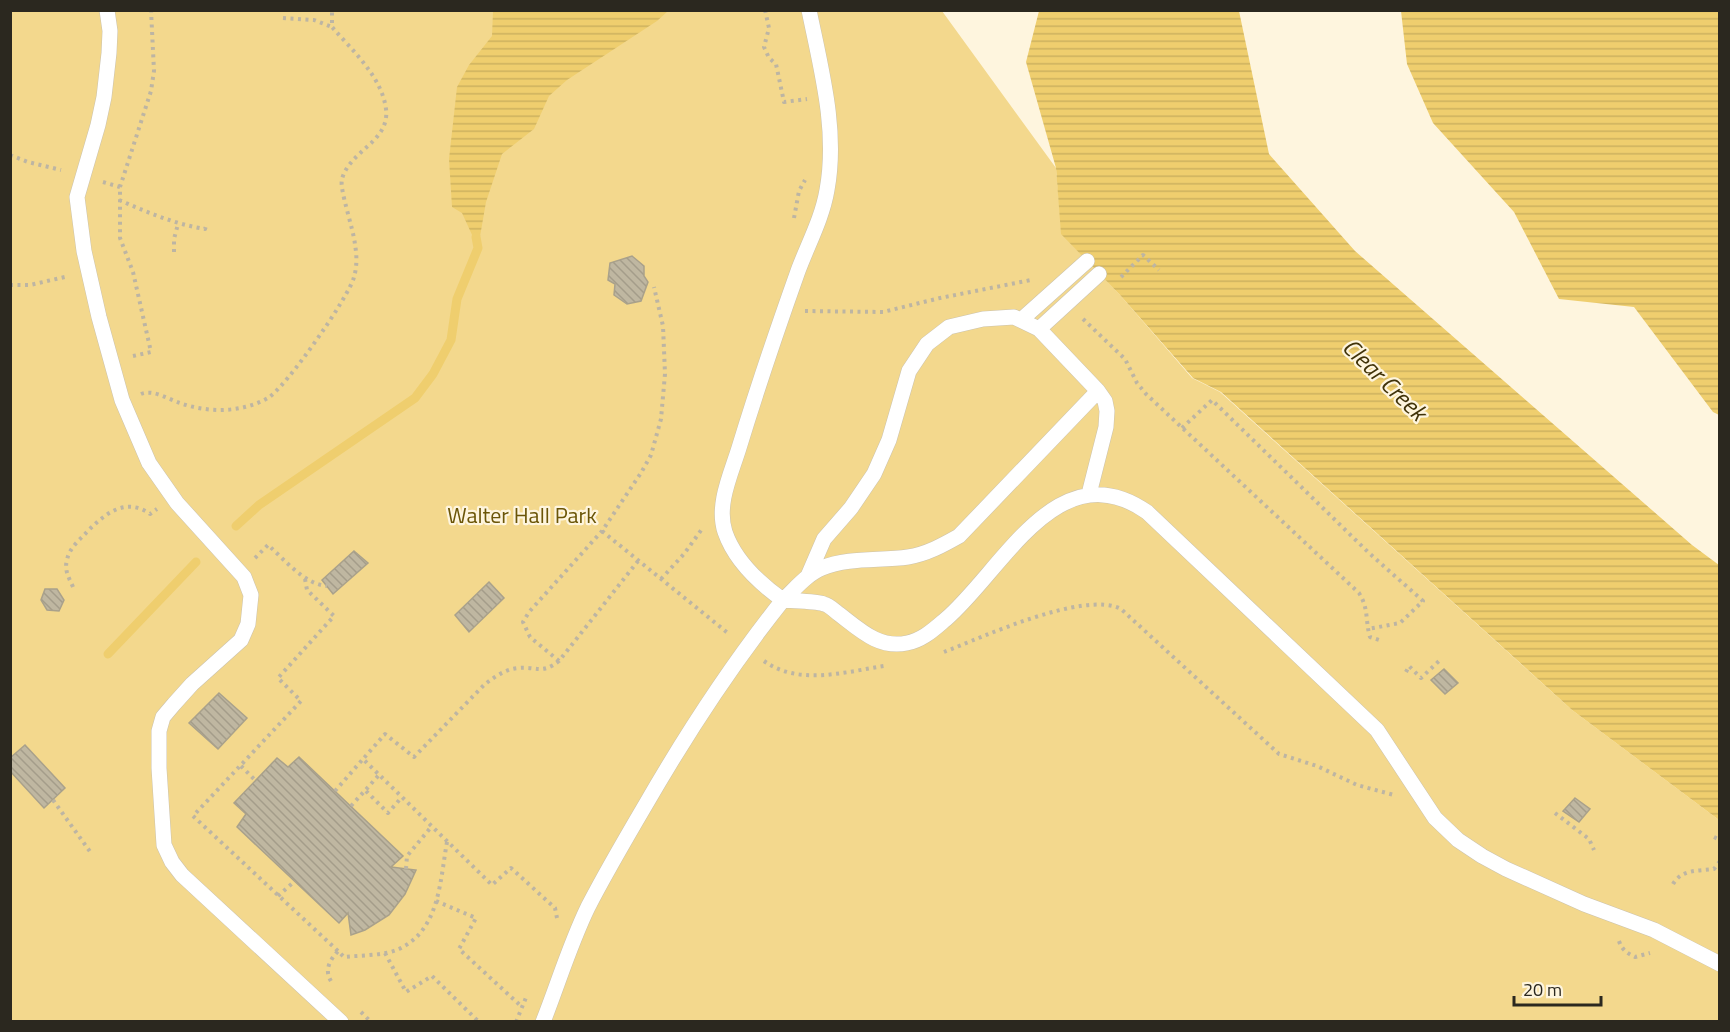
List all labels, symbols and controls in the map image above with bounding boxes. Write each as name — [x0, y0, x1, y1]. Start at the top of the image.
water label: Clear Creek — [1335, 329, 1438, 431]
park label: Walter Hall Park — [447, 498, 597, 532]
scale bar — [1514, 969, 1601, 1007]
text: 20 m — [1523, 976, 1562, 1003]

